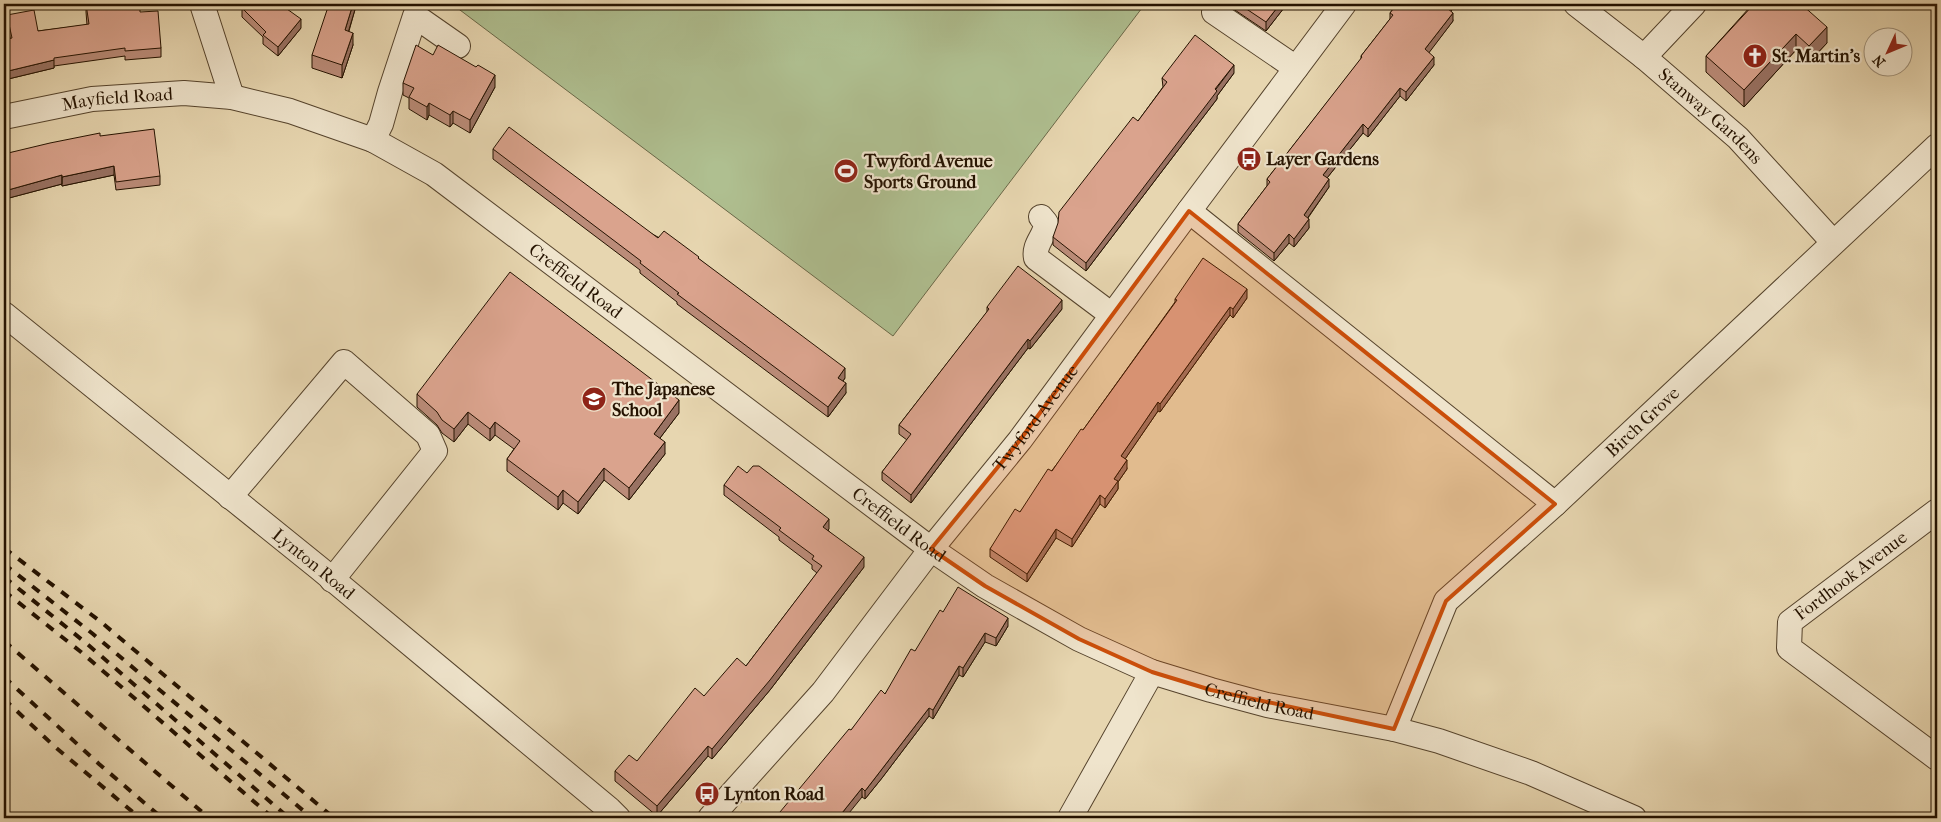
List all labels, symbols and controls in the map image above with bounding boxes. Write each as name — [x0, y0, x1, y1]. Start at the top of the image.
north arrow — [1864, 28, 1914, 78]
church icon: St. Martin's — [1742, 43, 1768, 69]
place label: St. Martin's — [1772, 46, 1860, 67]
text: N — [1869, 51, 1889, 70]
street label: Stanway Gardens — [1654, 64, 1767, 168]
street label: Mayfield Road — [60, 83, 174, 115]
bus stop icon: Layer Gardens — [1236, 146, 1262, 172]
place label: Layer Gardens — [1266, 149, 1379, 170]
place label: Twyford Avenue Sports Ground — [863, 151, 993, 193]
sports icon: Twyford Avenue Sports Ground — [833, 158, 859, 184]
street label: Creffield Road — [525, 239, 627, 323]
street label: Twyford Avenue — [988, 360, 1083, 476]
place label: The Japanese School — [611, 379, 715, 421]
street label: Birch Grove — [1601, 382, 1684, 462]
school or university icon: The Japanese School — [581, 386, 607, 412]
street label: Creffield Road — [848, 483, 950, 567]
street label: Lynton Road — [268, 524, 359, 604]
street label: Fordhook Avenue — [1791, 527, 1911, 625]
street label: Creffield Road — [1202, 678, 1316, 724]
bus stop icon: Lynton Road — [694, 781, 720, 807]
place label: Lynton Road — [724, 784, 825, 805]

